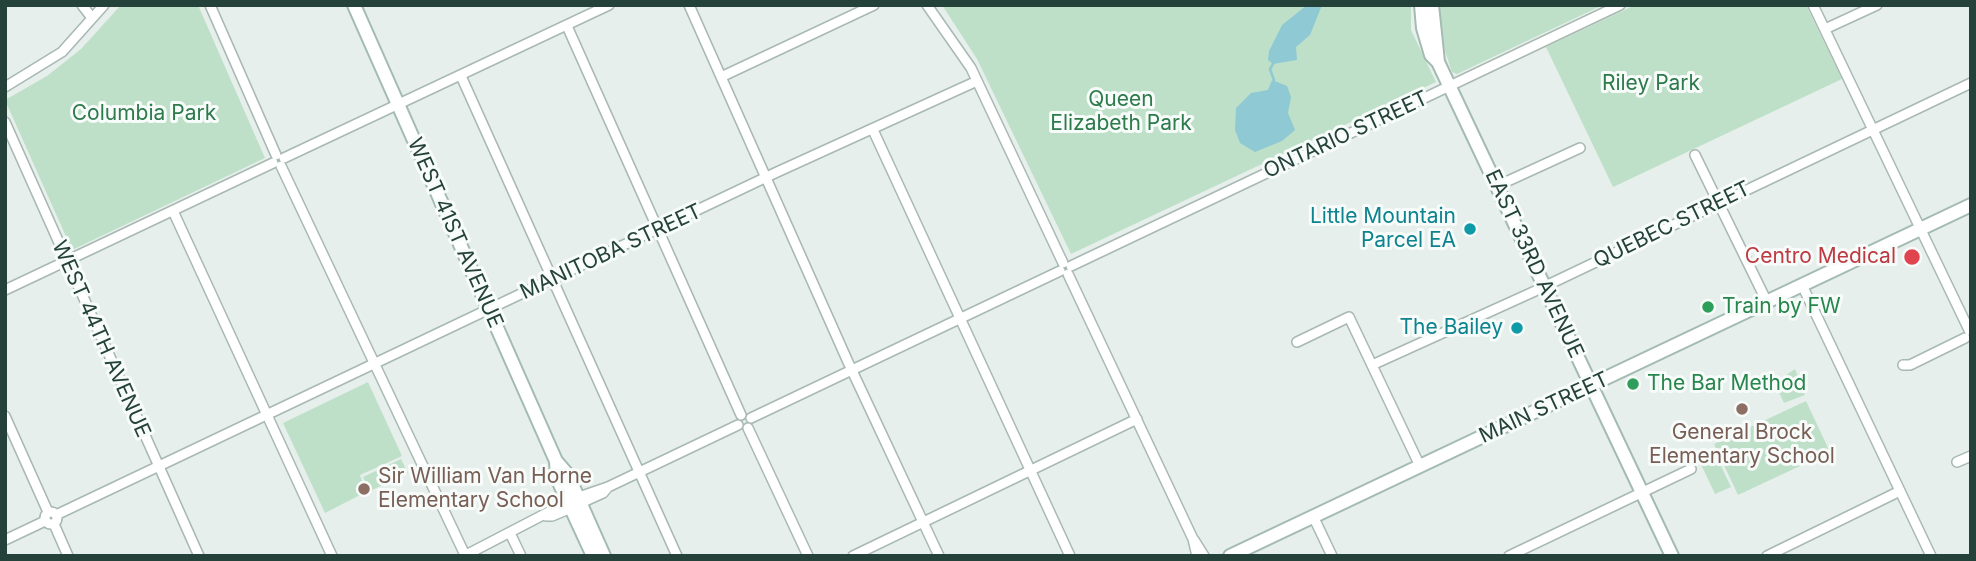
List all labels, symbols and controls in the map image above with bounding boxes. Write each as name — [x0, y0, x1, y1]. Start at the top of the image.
park label: Riley Park — [1602, 71, 1700, 97]
street label: ONTARIO STREET — [1260, 86, 1432, 184]
park label: Queen Elizabeth Park — [1050, 87, 1192, 137]
park label: Columbia Park — [72, 101, 216, 127]
street label: WEST 41ST AVENUE — [402, 134, 508, 332]
street label: EAST 33RD AVENUE — [1479, 166, 1589, 362]
street label: QUEBEC STREET — [1590, 176, 1754, 274]
street label: MANITOBA STREET — [516, 199, 706, 305]
place label: Little Mountain Parcel EA — [1310, 204, 1456, 254]
marker: Little Mountain Parcel EA — [1462, 221, 1478, 237]
street label: WEST 44TH AVENUE — [46, 237, 156, 441]
place label: Centro Medical — [1745, 244, 1896, 270]
marker: Centro Medical — [1902, 247, 1922, 267]
place label: Train by FW — [1722, 294, 1841, 320]
marker: Train by FW — [1700, 299, 1716, 315]
place label: The Bailey — [1400, 315, 1503, 341]
marker: The Bailey — [1509, 320, 1525, 336]
street label: MAIN STREET — [1475, 367, 1613, 449]
place label: The Bar Method — [1647, 371, 1806, 397]
marker: The Bar Method — [1625, 376, 1641, 392]
marker: General Brock Elementary School — [1734, 401, 1750, 417]
place label: General Brock Elementary School — [1649, 420, 1835, 470]
place label: Sir William Van Horne Elementary School — [378, 464, 592, 514]
marker: Sir William Van Horne Elementary School — [356, 481, 372, 497]

